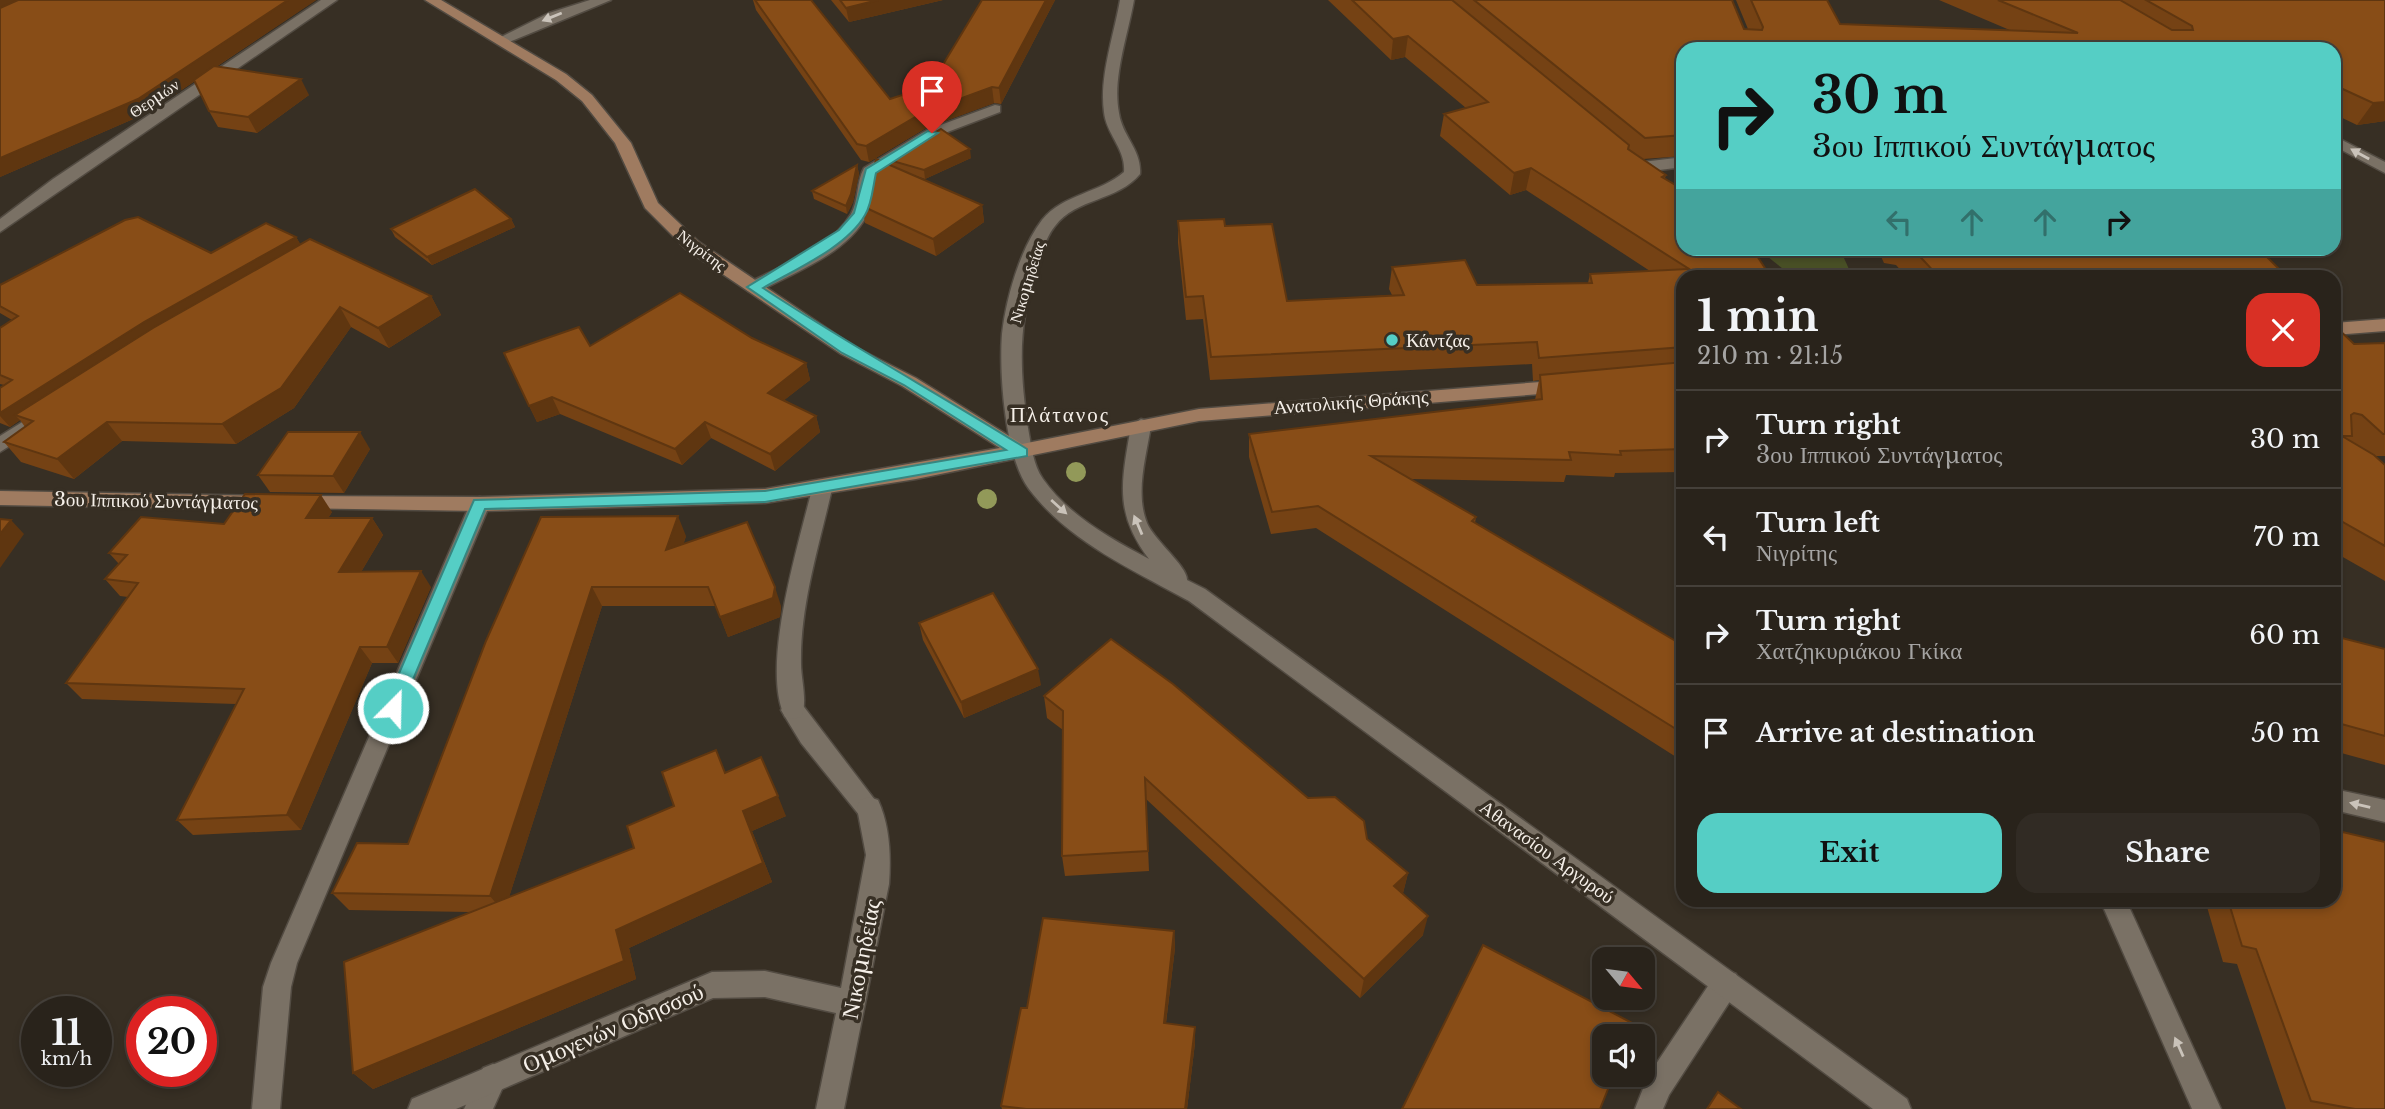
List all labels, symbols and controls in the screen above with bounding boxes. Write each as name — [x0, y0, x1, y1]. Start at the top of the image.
one-way arrow — [541, 12, 562, 23]
pin — [902, 61, 962, 133]
text: 30 m — [1812, 65, 1947, 126]
icon: right — [1697, 70, 1788, 161]
icon: arrive — [913, 72, 951, 110]
street label: Θερμών — [125, 74, 183, 122]
text: 3ου Ιππικού Συντάγματος — [1812, 126, 2155, 166]
one-way arrow — [2350, 148, 2369, 160]
icon: left — [1880, 203, 1918, 241]
icon: ahead — [1953, 203, 1991, 241]
icon: ahead — [2026, 203, 2064, 241]
icon: right — [2099, 203, 2137, 241]
street label: Νιγρίτης — [673, 225, 731, 275]
street label: Νικομηδείας — [1005, 238, 1049, 325]
text: 1 min — [1697, 290, 1819, 342]
button: close — [2246, 293, 2320, 367]
place label: Κάντζας — [1406, 329, 1470, 352]
marker: Κάντζας — [1384, 332, 1400, 348]
text: 210 m · 21:15 — [1697, 342, 1843, 370]
street label: Ανατολικής Θράκης — [1273, 385, 1429, 419]
district label: Πλάτανος — [1010, 402, 1110, 428]
text: Turn right — [1756, 409, 1901, 441]
icon: right — [1697, 420, 1735, 458]
text: 30 m — [2250, 423, 2320, 455]
text: 3ου Ιππικού Συντάγματος — [1756, 441, 2002, 469]
street label: 3ου Ιππικού Συντάγματος — [54, 488, 258, 514]
one-way arrow — [1050, 499, 1068, 515]
text: Turn left — [1756, 507, 1880, 539]
one-way arrow — [1132, 515, 1143, 536]
icon: left — [1697, 518, 1735, 556]
text: 70 m — [2253, 521, 2320, 553]
text: Νιγρίτης — [1756, 539, 1837, 567]
text: Turn right — [1756, 605, 1901, 637]
icon: right — [1697, 616, 1735, 654]
text: 60 m — [2249, 619, 2320, 651]
text: Χατζηκυριάκου Γκίκα — [1756, 637, 1962, 665]
position arrow — [356, 671, 430, 745]
icon: arrive — [1697, 714, 1735, 752]
text: Arrive at destination — [1756, 717, 2036, 749]
text: 50 m — [2251, 717, 2320, 749]
street label: Αθανασίου Αργυρού — [1475, 796, 1619, 908]
one-way arrow — [2349, 799, 2371, 810]
button: Exit — [1697, 813, 2002, 893]
button: Share — [2016, 813, 2320, 893]
street label: Νικομηδείας — [836, 897, 886, 1021]
north arrow — [1592, 947, 1656, 1010]
map controls — [1592, 947, 1655, 1087]
street label: Ομογενών Οδησσού — [518, 977, 708, 1079]
speed limit sign: 20 — [126, 996, 217, 1087]
text: 11 — [51, 1011, 82, 1054]
button: sound — [1592, 1024, 1655, 1087]
one-way arrow — [2173, 1037, 2185, 1057]
text: km/h — [41, 1048, 92, 1070]

